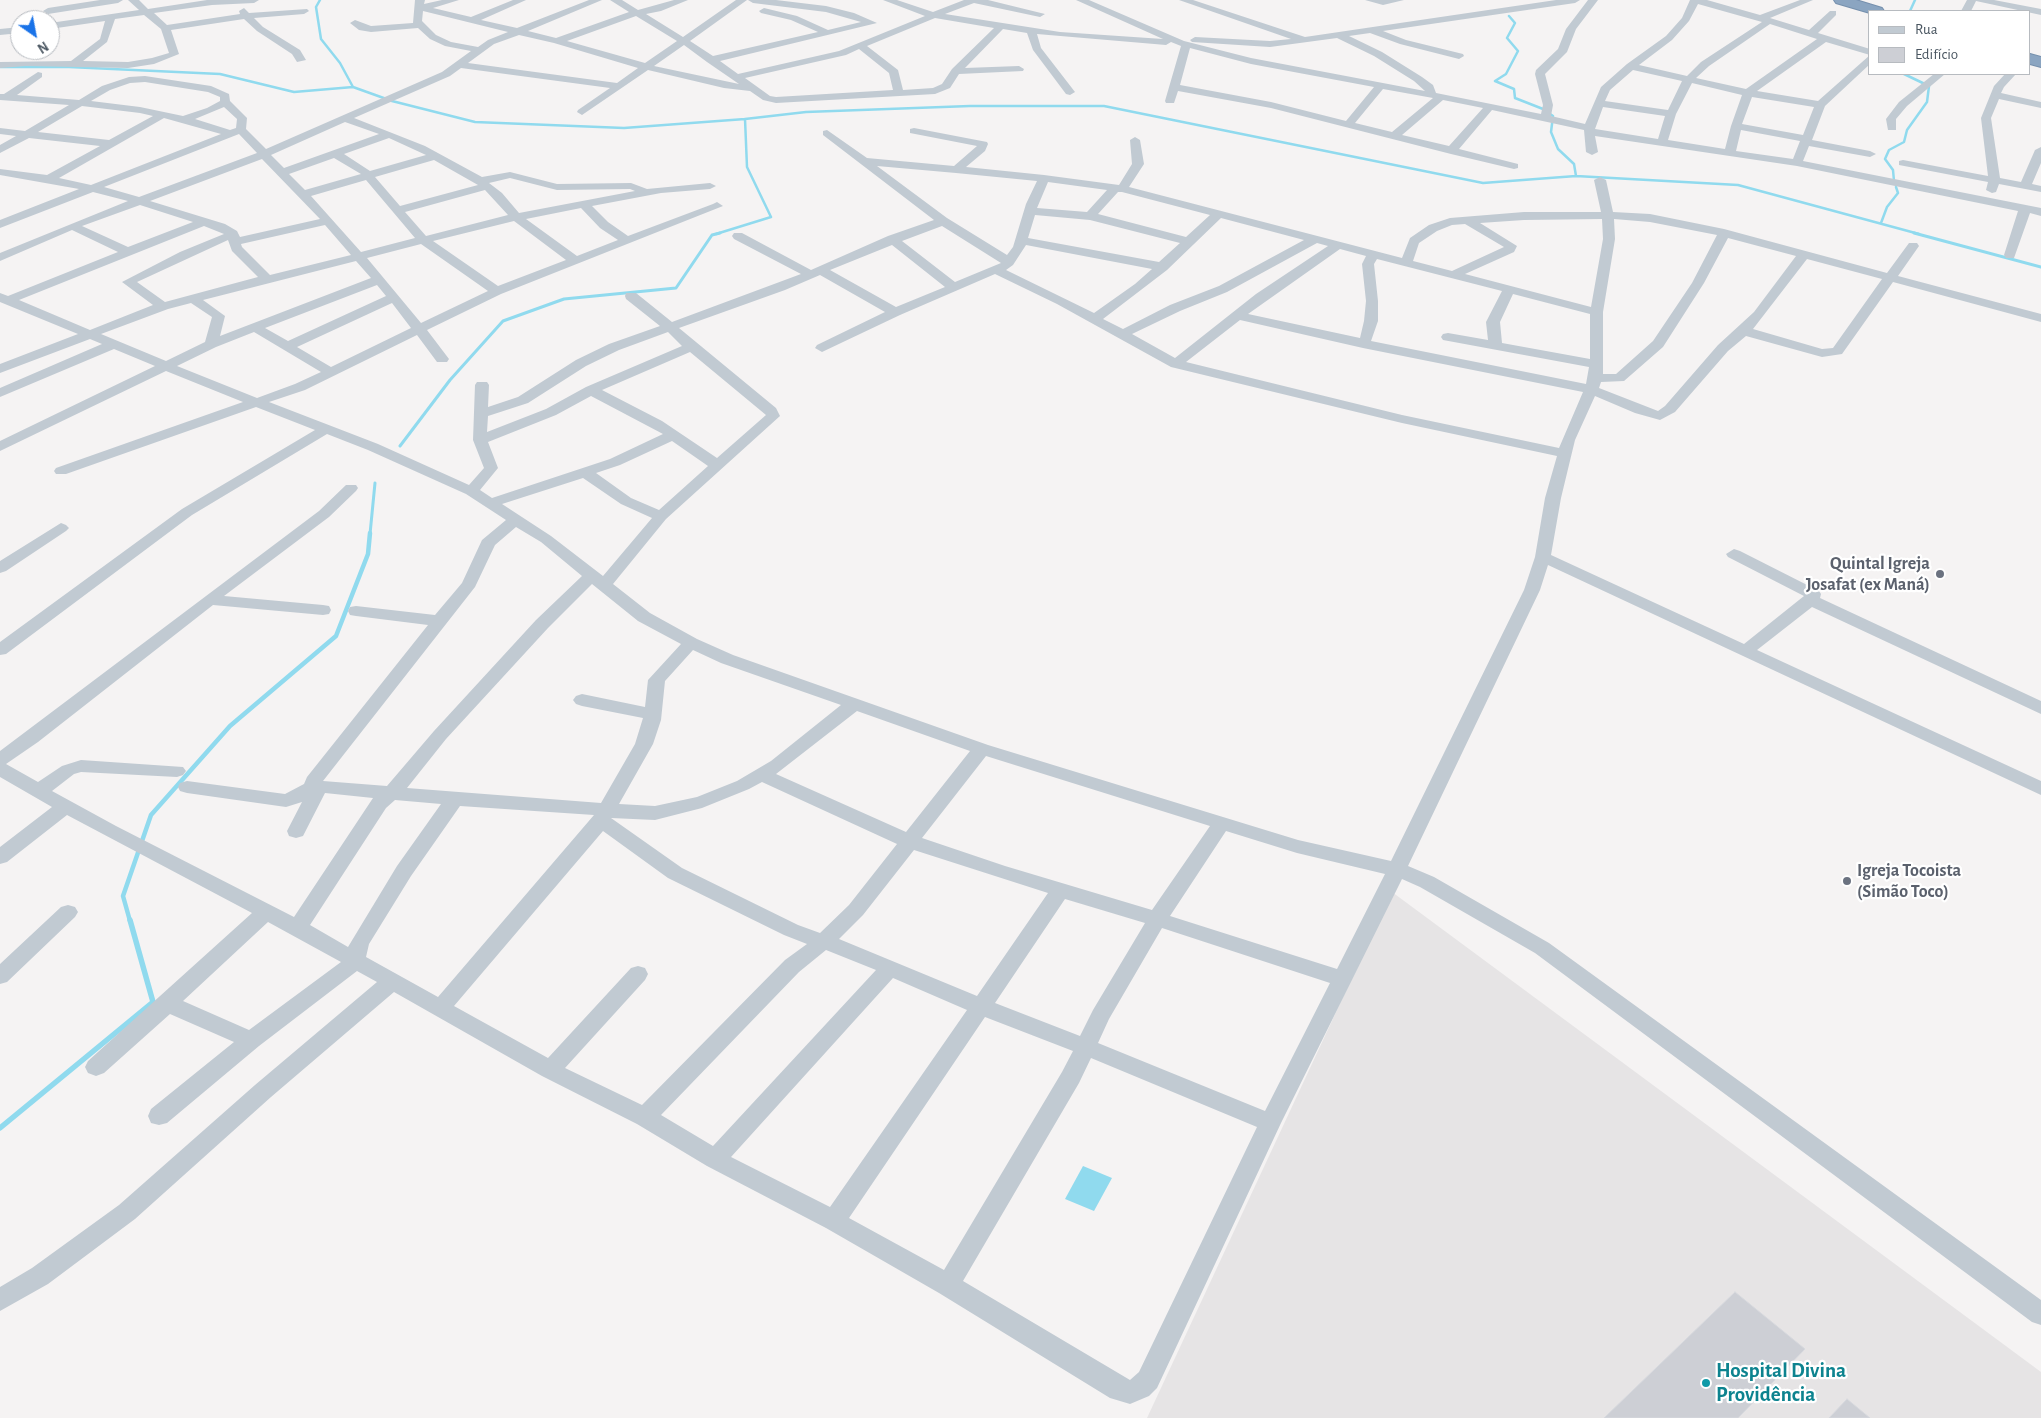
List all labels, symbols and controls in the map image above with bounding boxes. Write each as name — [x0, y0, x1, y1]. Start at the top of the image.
north arrow — [10, 10, 60, 60]
legend — [1868, 10, 2031, 75]
text: Rua — [1915, 22, 1938, 37]
text: N — [35, 38, 51, 55]
text: Edifício — [1915, 47, 1958, 62]
place label: Quintal Igreja Josafat (ex Maná) — [1806, 553, 1930, 596]
marker: Quintal Igreja Josafat (ex Maná) — [1934, 568, 1946, 580]
place label: Igreja Tocoista (Simão Toco) — [1857, 860, 1961, 902]
marker: Igreja Tocoista (Simão Toco) — [1841, 875, 1853, 887]
place label: Hospital Divina Providência — [1716, 1358, 1846, 1408]
marker: Hospital Divina Providência — [1700, 1377, 1712, 1389]

